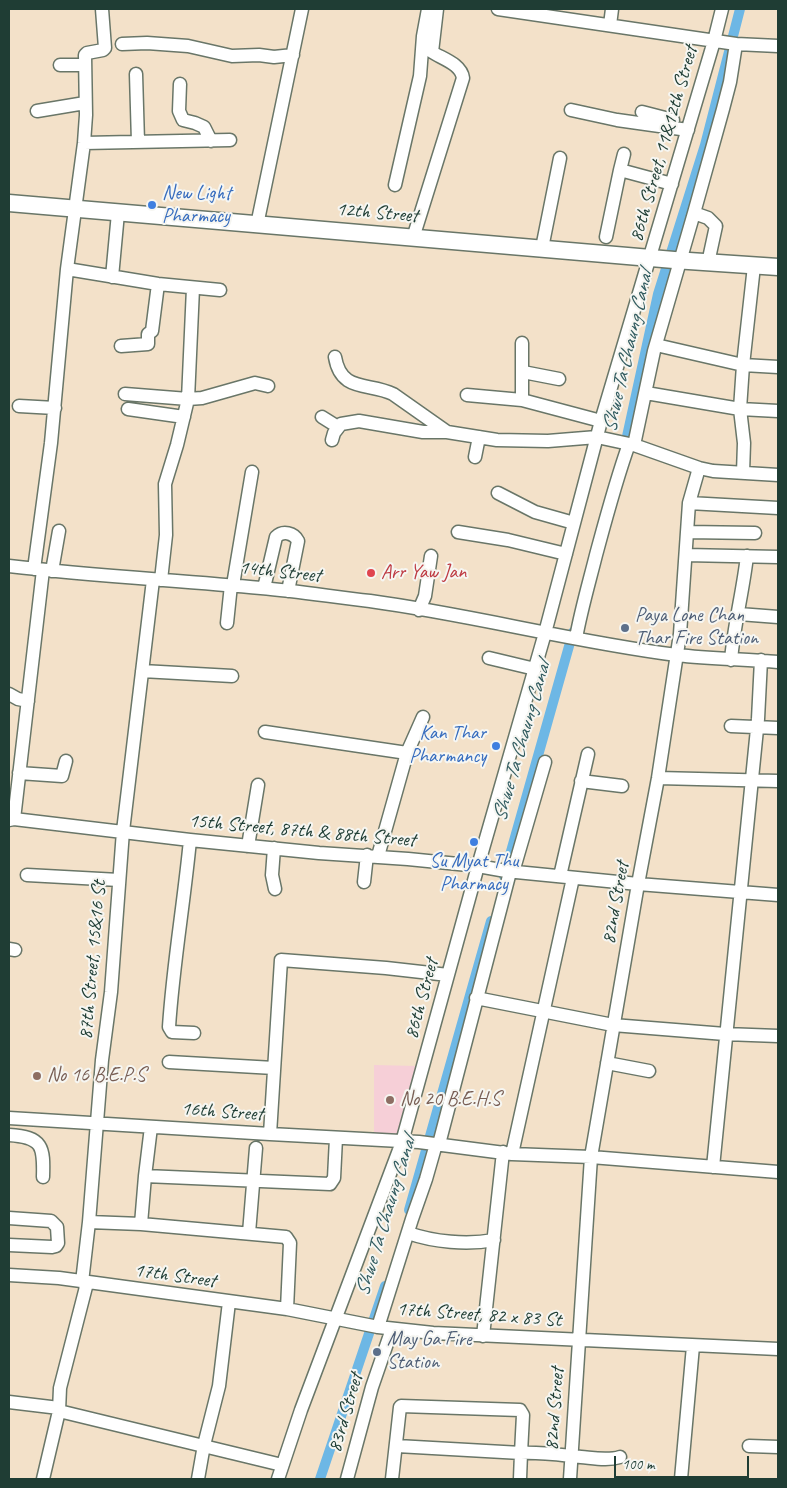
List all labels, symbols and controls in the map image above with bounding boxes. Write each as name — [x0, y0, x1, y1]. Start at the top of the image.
street label: 86th Street, 11&12th Street — [625, 43, 703, 245]
place label: New Light Pharmacy — [162, 182, 231, 229]
street label: 12th Street — [335, 197, 419, 229]
marker: New Light Pharmacy — [146, 199, 158, 211]
water label: Shwe Ta Chaung Canal — [597, 269, 659, 435]
street label: 14th Street — [238, 556, 322, 588]
place label: Arr Yaw Jan — [381, 561, 466, 585]
marker: Arr Yaw Jan — [365, 567, 377, 579]
place label: Paya Lone Chan Thar Fire Station — [635, 604, 758, 651]
marker: Paya Lone Chan Thar Fire Station — [619, 622, 631, 634]
water label: Shwe Ta Chaung Canal — [487, 660, 557, 824]
place label: Kan Thar Pharmancy — [409, 722, 486, 769]
marker: Kan Thar Pharmancy — [490, 740, 502, 752]
street label: 15th Street, 87th & 88th Street — [188, 809, 416, 853]
marker: Su Myat Thu Pharmacy — [468, 836, 480, 848]
place label: Su Myat Thu Pharmacy — [430, 850, 518, 897]
street label: 82nd Street — [597, 860, 635, 946]
street label: 87th Street, 15&16 St — [74, 879, 112, 1041]
street label: 86th Street — [400, 956, 444, 1042]
place label: No 16 B.E.P.S — [47, 1064, 146, 1088]
marker: No 16 B.E.P.S — [31, 1070, 43, 1082]
place label: No 20 B.E.H.S — [400, 1088, 501, 1112]
marker: No 20 B.E.H.S — [384, 1094, 396, 1106]
street label: 16th Street — [180, 1097, 264, 1127]
water label: Shwe Ta Chaung Canal — [350, 1135, 422, 1299]
street label: 17th Street — [133, 1258, 217, 1294]
street label: 17th Street, 82 x 83 St — [396, 1297, 562, 1333]
place label: May Ga Fire Station — [387, 1328, 471, 1375]
marker: May Ga Fire Station — [371, 1346, 383, 1358]
street label: 82nd Street — [540, 1367, 570, 1451]
street label: 83rd Street — [323, 1371, 369, 1455]
scale bar — [617, 1446, 752, 1478]
text: 100 m — [622, 1455, 654, 1474]

